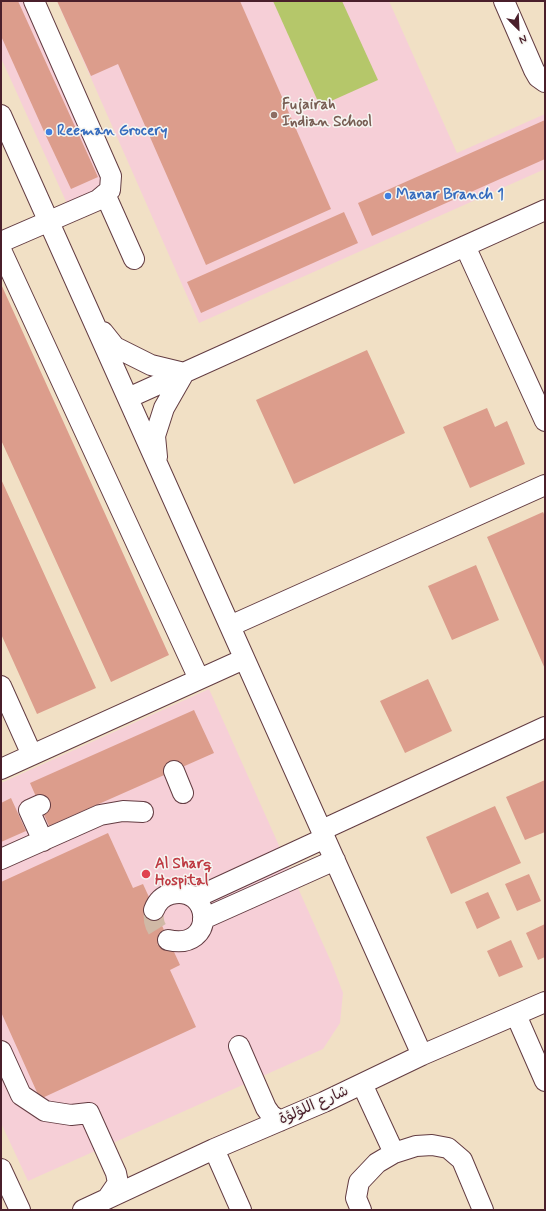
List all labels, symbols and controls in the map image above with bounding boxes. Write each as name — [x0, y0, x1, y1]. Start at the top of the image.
north arrow — [498, 8, 538, 48]
text: N — [517, 31, 529, 47]
place label: Fujairah Indian School — [282, 97, 372, 132]
marker: Fujairah Indian School — [269, 110, 279, 120]
place label: Reeman Grocery — [57, 123, 167, 141]
marker: Reeman Grocery — [44, 127, 54, 137]
place label: Manar Branch 1 — [396, 187, 504, 205]
marker: Manar Branch 1 — [383, 191, 393, 201]
place label: Al Sharq Hospital — [155, 856, 212, 891]
marker: Al Sharq Hospital — [140, 868, 152, 880]
street label: شارع اللؤلؤة — [276, 1083, 352, 1129]

